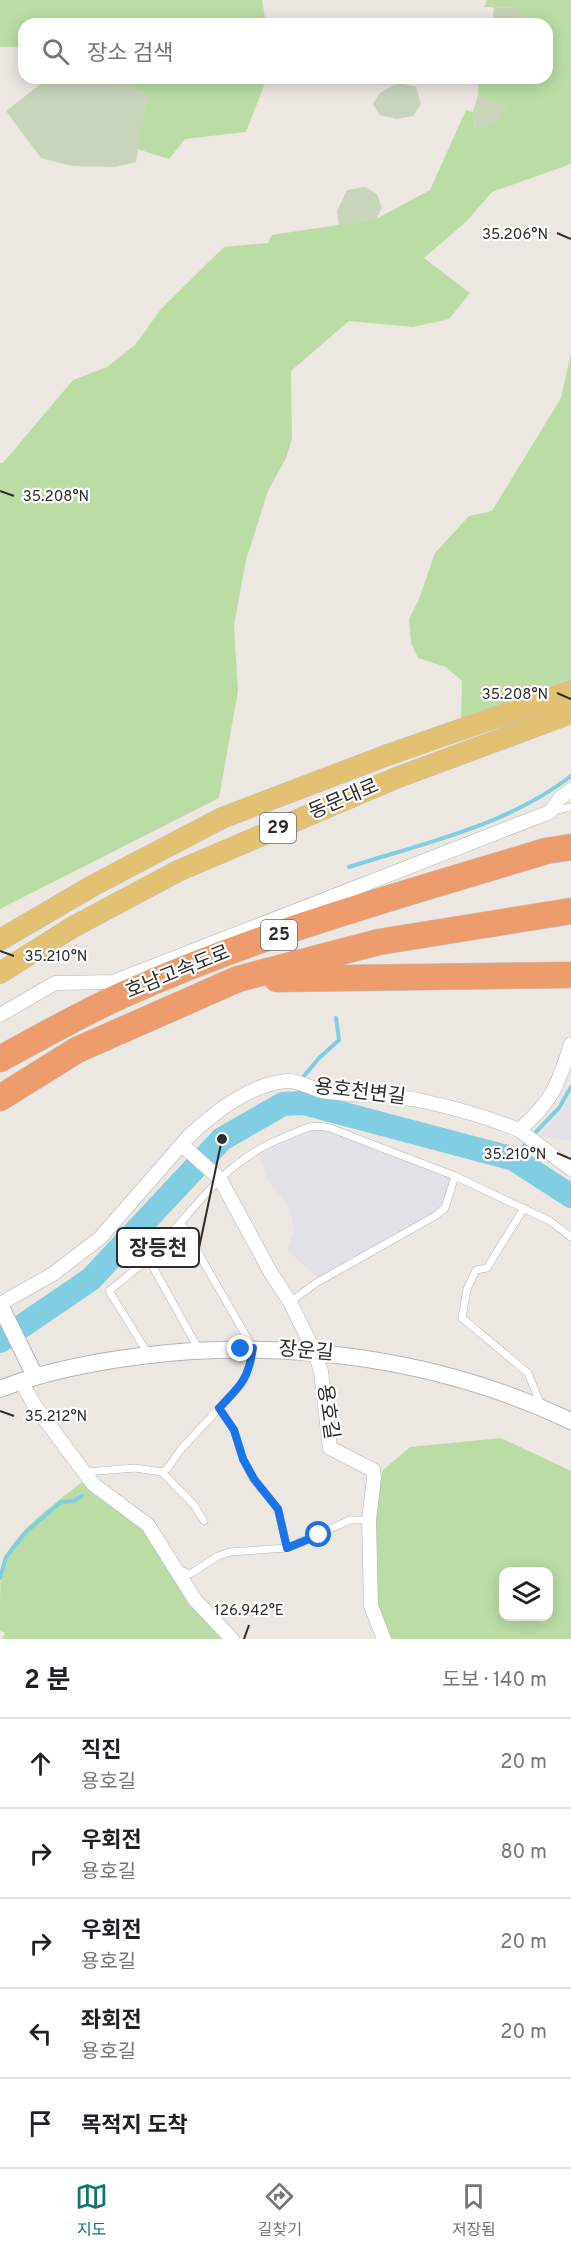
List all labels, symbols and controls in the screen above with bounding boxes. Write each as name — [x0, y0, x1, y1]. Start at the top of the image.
search box — [18, 18, 553, 84]
icon: search — [39, 35, 72, 68]
text: 장소 검색 — [87, 41, 173, 68]
text: 35.206°N — [482, 226, 548, 245]
text: 35.208°N — [23, 488, 89, 507]
text: 35.208°N — [482, 686, 548, 705]
street label: 동문대로 — [305, 774, 383, 826]
road number: 29 — [260, 813, 296, 843]
road number: 25 — [261, 920, 297, 950]
street label: 호남고속도로 — [122, 940, 234, 1006]
text: 35.210°N — [25, 948, 87, 967]
street label: 용호천변길 — [313, 1074, 407, 1112]
text: 35.210°N — [484, 1146, 546, 1165]
callout: 장등천 — [117, 1228, 199, 1267]
text: 장등천 — [129, 1236, 187, 1263]
route end — [227, 1335, 253, 1361]
street label: 장운길 — [277, 1337, 335, 1367]
street label: 용호길 — [310, 1383, 344, 1441]
text: 35.212°N — [25, 1408, 87, 1427]
route start — [305, 1521, 331, 1547]
map controls — [499, 1567, 553, 1621]
button: layers — [499, 1567, 553, 1621]
text: 126.942°E — [214, 1602, 284, 1621]
text: 2 분 — [24, 1665, 70, 1698]
text: 도보 · 140 m — [442, 1668, 547, 1694]
text: 직진 — [81, 1738, 121, 1765]
icon: ahead — [24, 1747, 57, 1780]
text: 20 m — [500, 1750, 547, 1776]
text: 용호길 — [81, 1770, 136, 1796]
text: 우회전 — [81, 1828, 142, 1855]
icon: right — [24, 1837, 57, 1870]
text: 80 m — [501, 1840, 547, 1866]
text: 용호길 — [81, 1860, 136, 1886]
text: 우회전 — [81, 1918, 142, 1945]
icon: right — [24, 1927, 57, 1960]
text: 20 m — [500, 1930, 547, 1956]
text: 용호길 — [81, 1950, 136, 1976]
text: 좌회전 — [81, 2008, 142, 2035]
icon: left — [24, 2017, 57, 2050]
text: 20 m — [500, 2020, 547, 2046]
text: 용호길 — [81, 2040, 136, 2066]
icon: arrive — [24, 2107, 57, 2140]
text: 목적지 도착 — [81, 2113, 188, 2140]
tab: 지도 — [75, 2180, 108, 2241]
tab: 길찾기 — [258, 2180, 302, 2241]
tab: 저장됨 — [452, 2180, 496, 2241]

